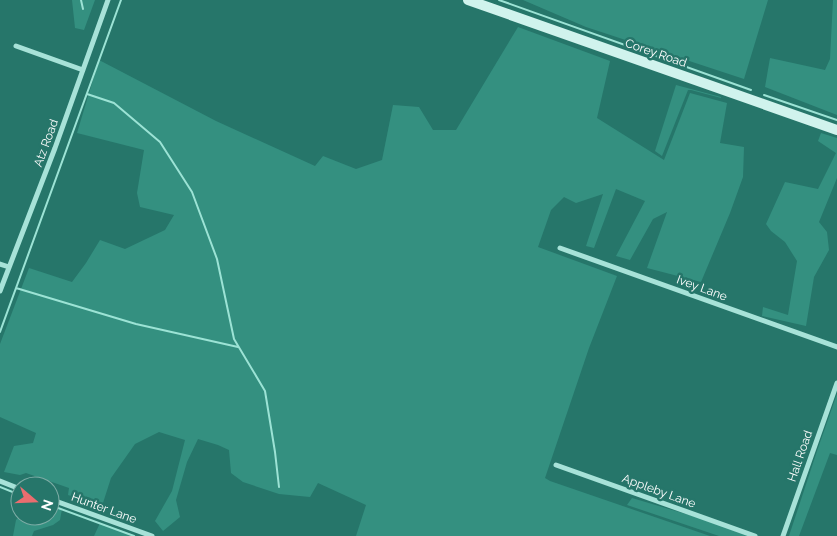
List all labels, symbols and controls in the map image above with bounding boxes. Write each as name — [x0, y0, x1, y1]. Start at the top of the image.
street label: Corey Road — [623, 36, 689, 70]
street label: Atz Road — [31, 117, 61, 169]
street label: Ivey Lane — [675, 272, 729, 304]
street label: Hall Road — [785, 428, 815, 484]
street label: Appleby Lane — [620, 471, 698, 511]
north arrow — [10, 476, 60, 526]
street label: Hunter Lane — [69, 490, 139, 526]
text: N — [38, 498, 57, 513]

